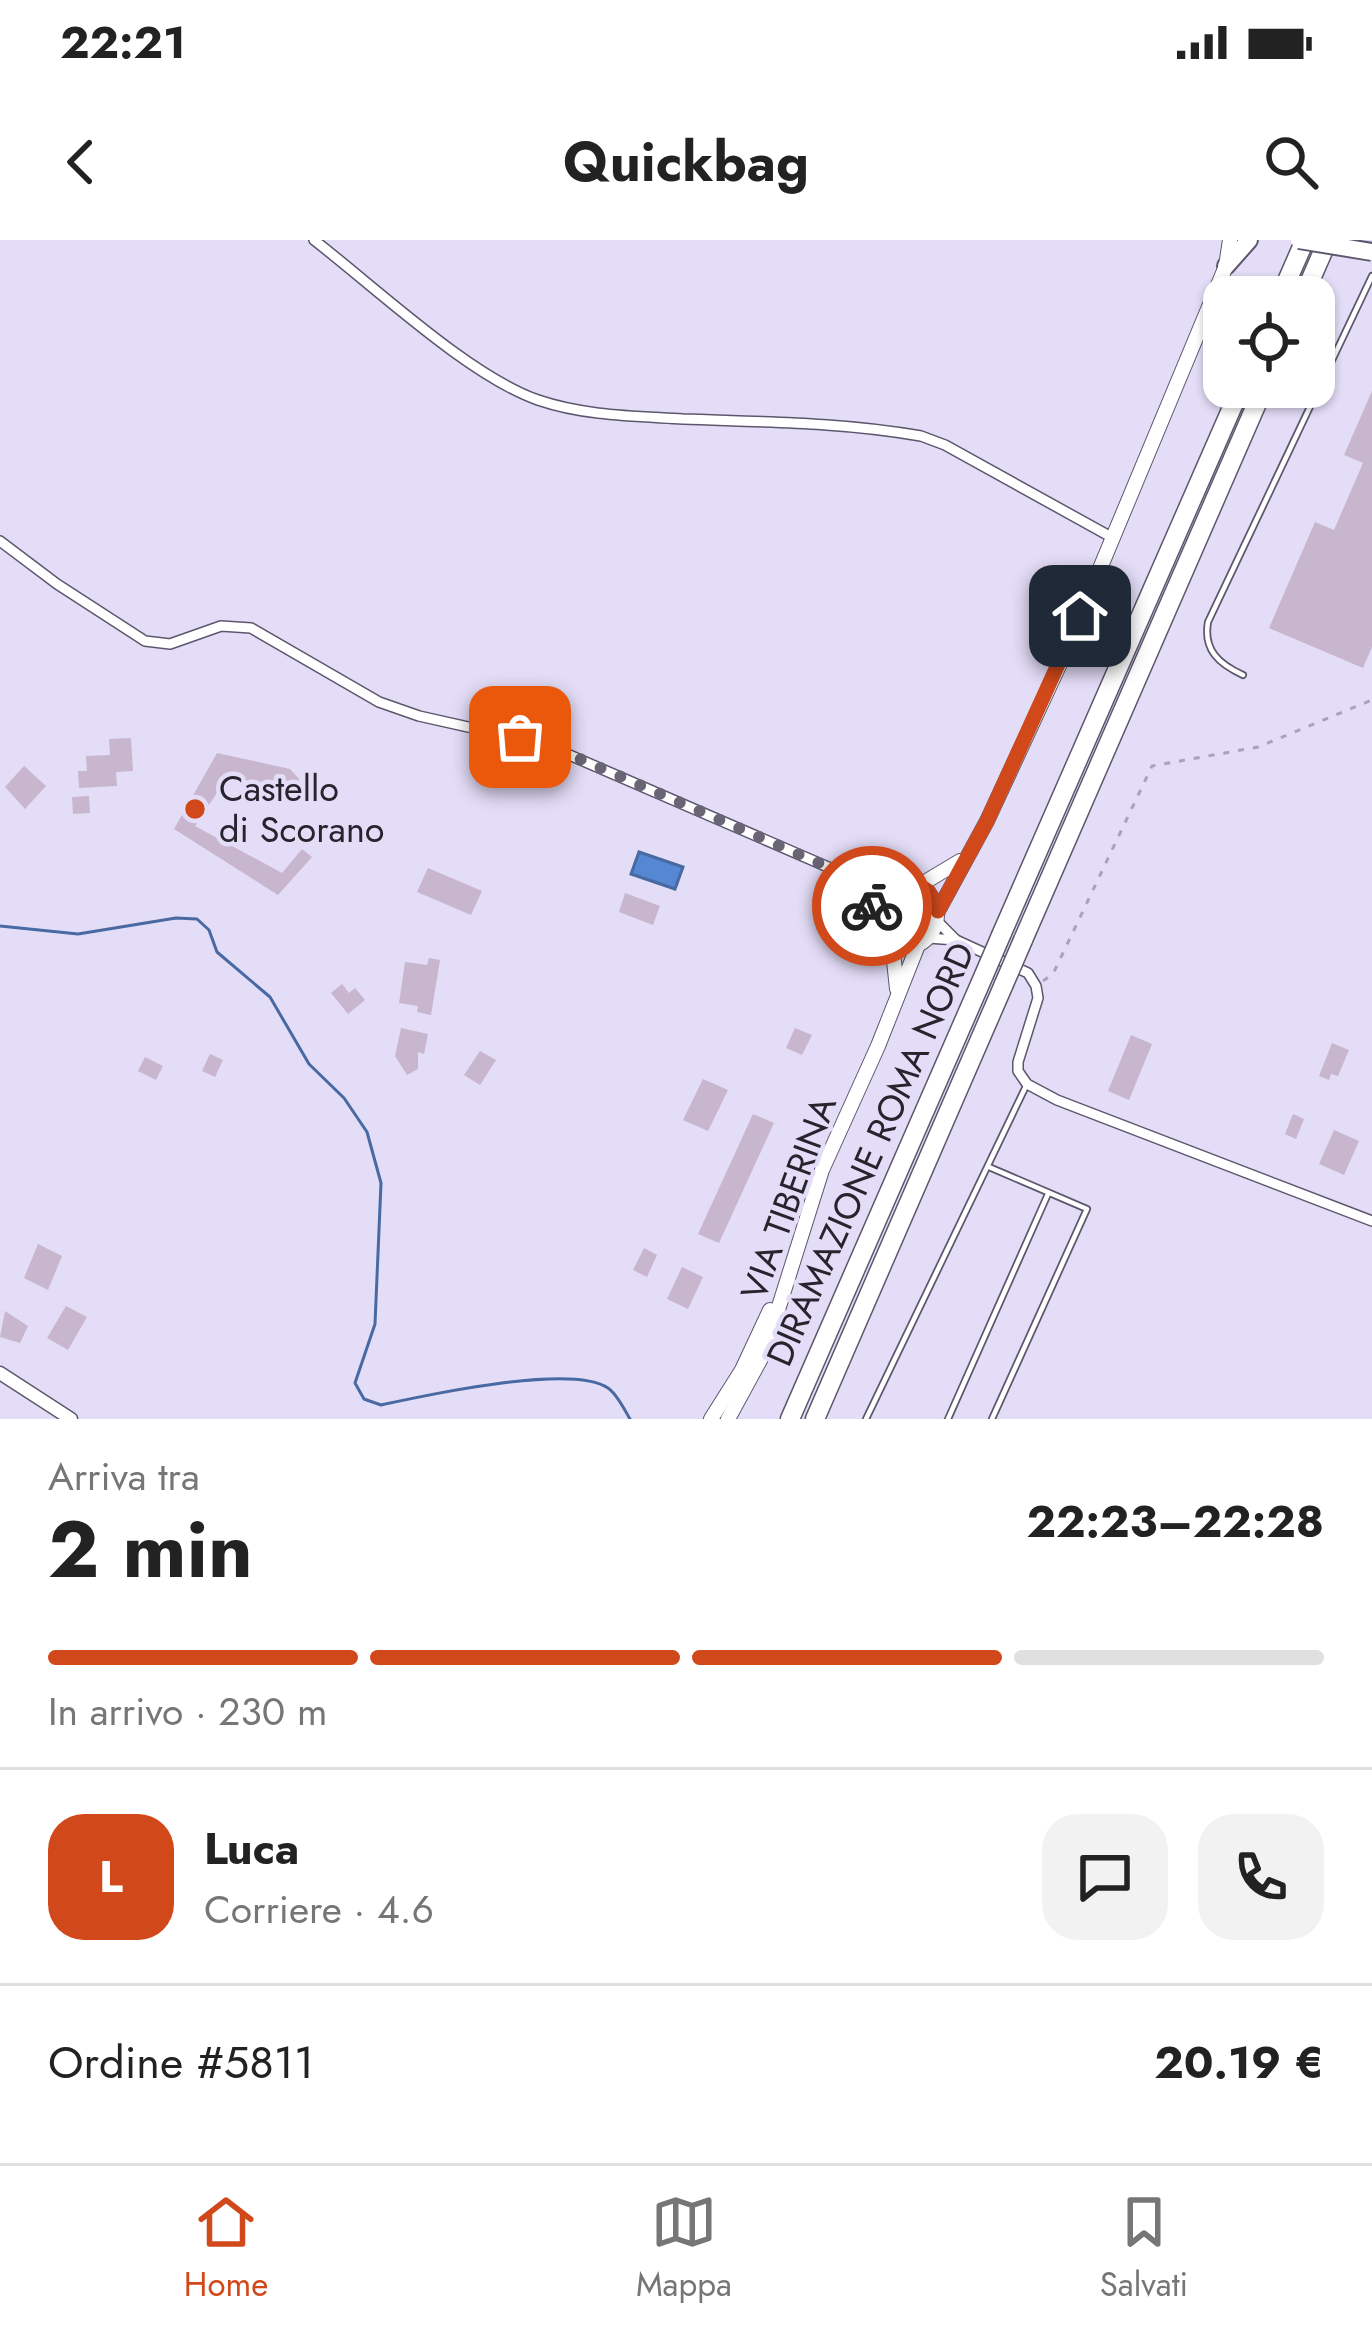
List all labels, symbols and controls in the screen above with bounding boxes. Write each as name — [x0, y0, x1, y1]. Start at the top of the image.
text: 22:21 — [60, 10, 186, 75]
text: Quickbag — [563, 123, 809, 201]
icon: back — [48, 129, 114, 195]
icon: search — [1258, 129, 1324, 195]
map controls — [1203, 276, 1335, 408]
button: locate — [1203, 276, 1335, 408]
pin — [1029, 565, 1131, 667]
icon: home — [1047, 583, 1113, 649]
pin — [469, 686, 571, 788]
icon: bag — [487, 704, 553, 770]
place label: Castello di Scorano — [219, 762, 385, 855]
marker: Castello di Scorano — [182, 796, 208, 822]
courier — [812, 846, 932, 966]
icon: bike — [839, 873, 905, 939]
street label: DIRAMAZIONE ROMA NORD — [753, 934, 987, 1374]
street label: VIA TIBERINA — [727, 1089, 849, 1307]
text: Arriva tra — [48, 1448, 200, 1505]
text: 22:23–22:28 — [1026, 1489, 1324, 1554]
text: 2 min — [48, 1494, 253, 1606]
text: In arrivo · 230 m — [48, 1683, 327, 1740]
button: chat — [1042, 1814, 1168, 1940]
button: phone — [1198, 1814, 1324, 1940]
text: Luca — [204, 1816, 299, 1881]
text: L — [99, 1844, 123, 1909]
text: Corriere · 4.6 — [204, 1881, 434, 1938]
text: Ordine #5811 — [48, 2030, 314, 2095]
text: 20.19 € — [1154, 2030, 1324, 2095]
tab: Home — [184, 2189, 268, 2308]
tab: Mappa — [636, 2189, 732, 2308]
tab: Salvati — [1100, 2189, 1188, 2308]

